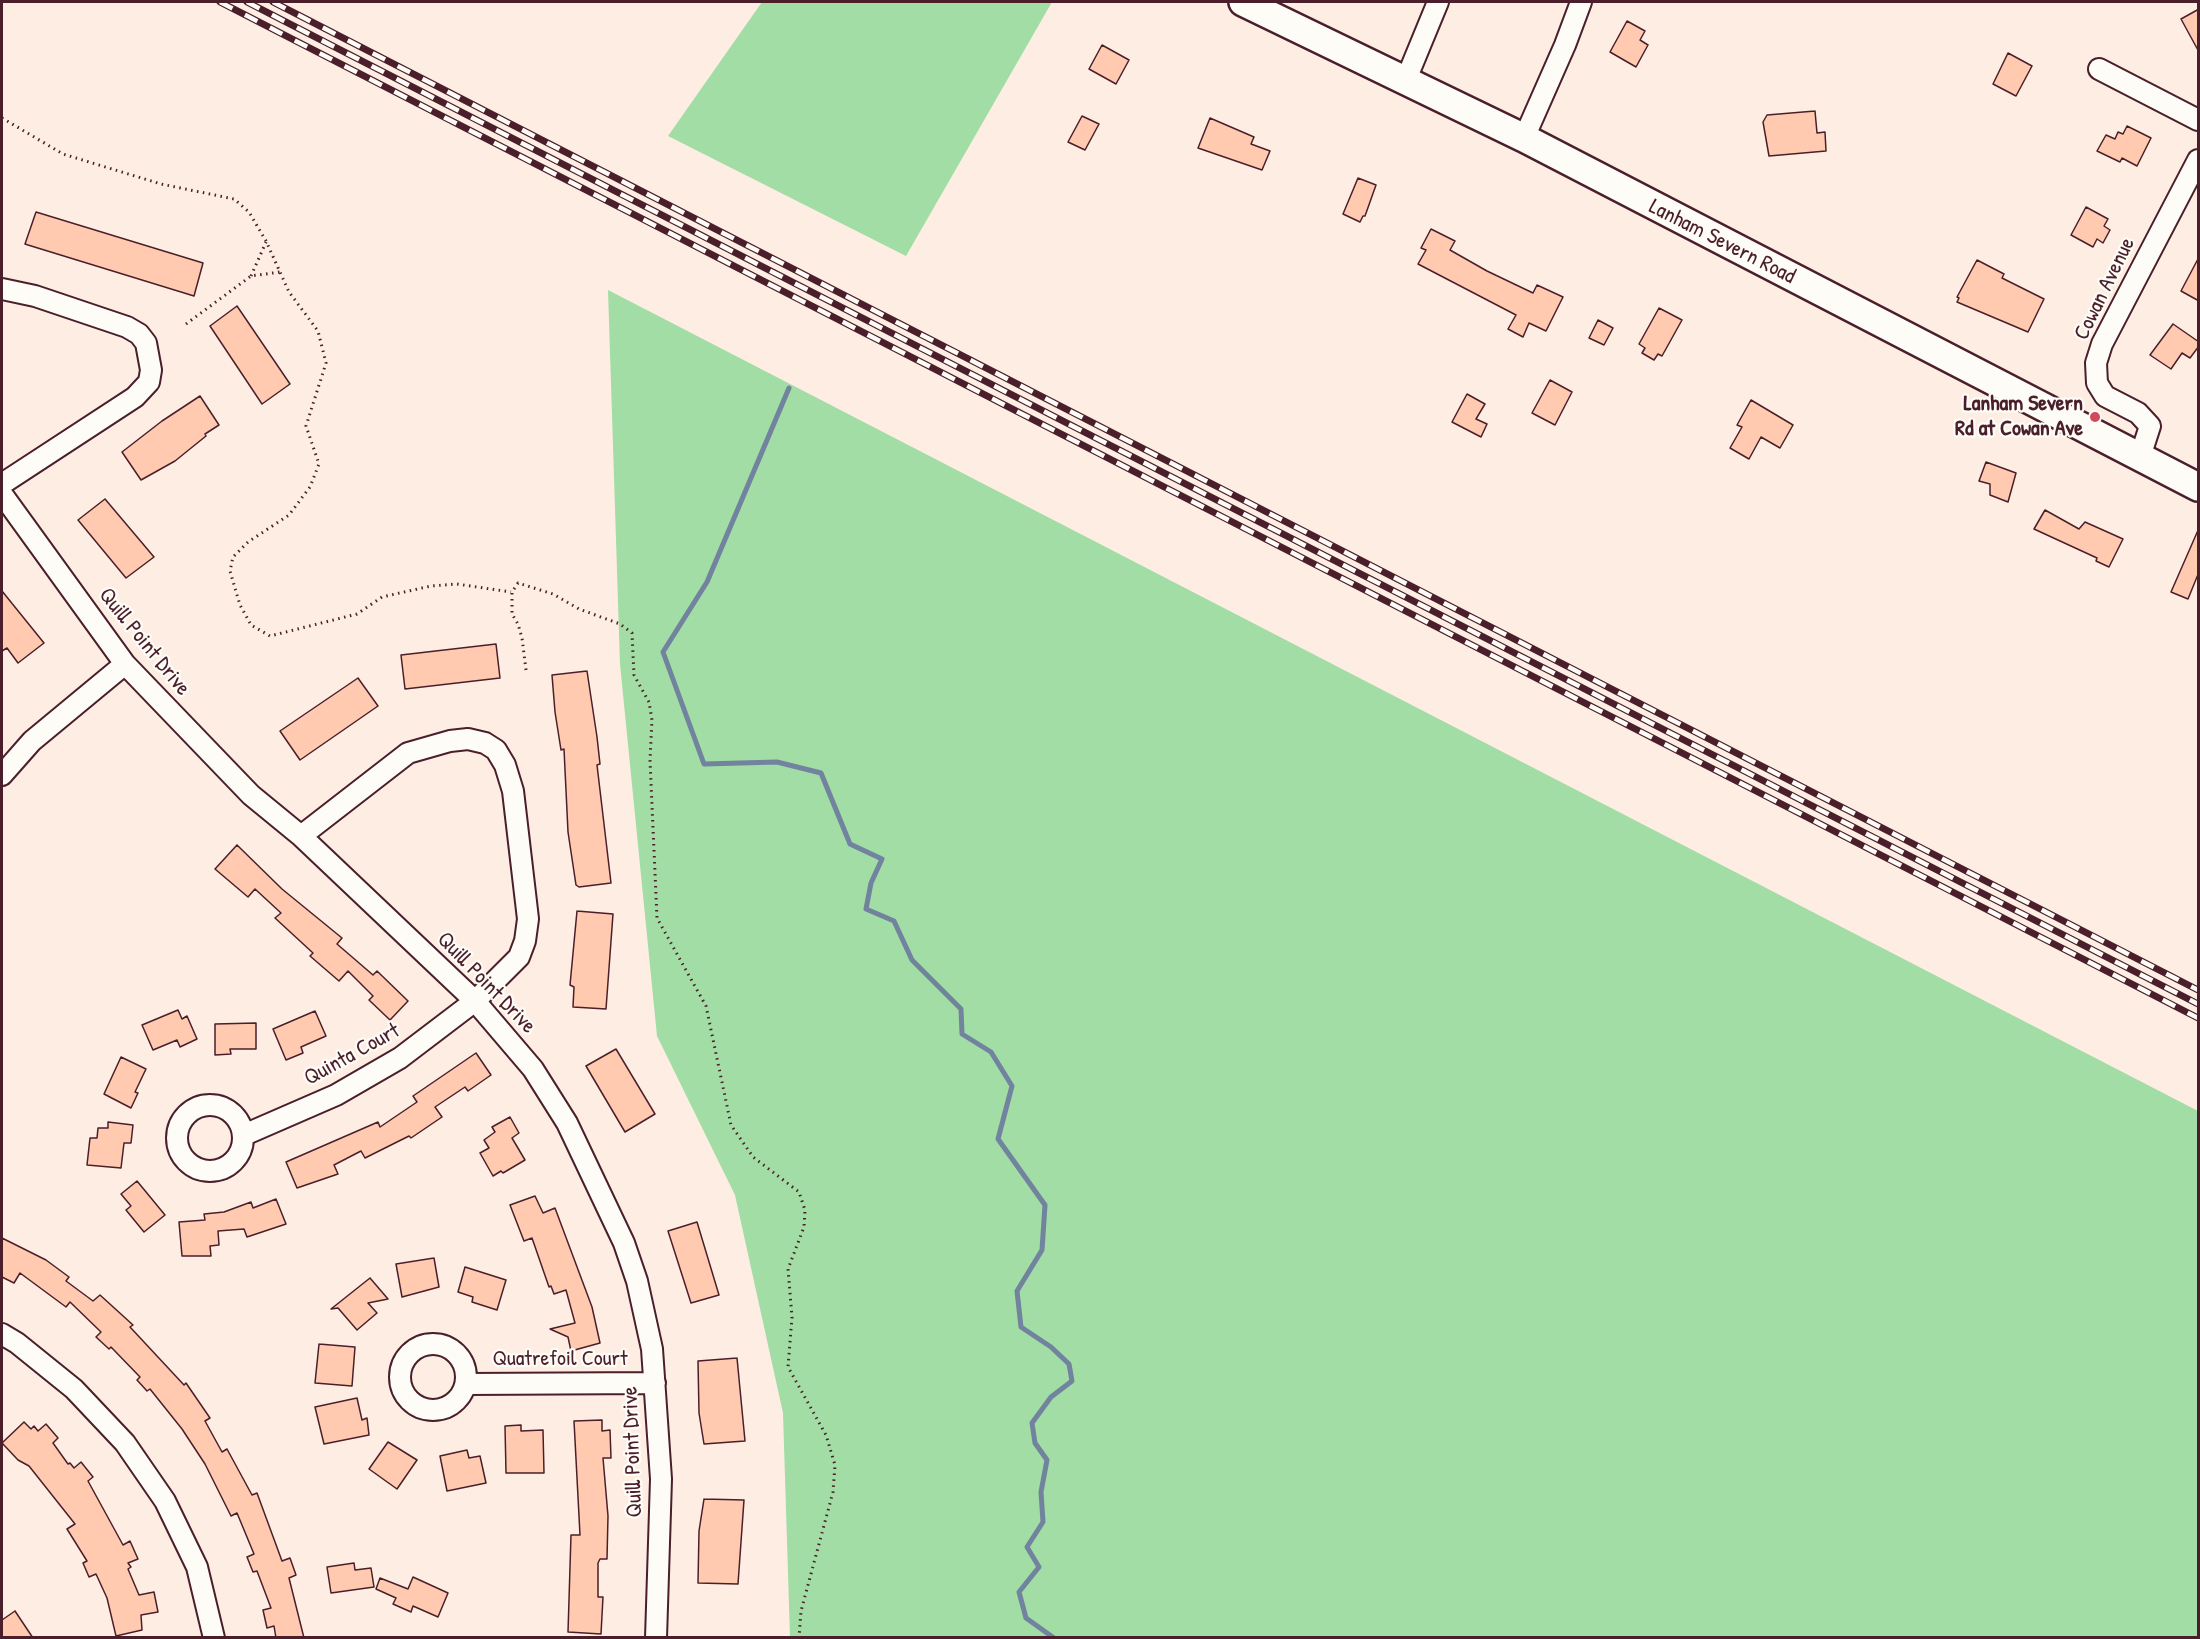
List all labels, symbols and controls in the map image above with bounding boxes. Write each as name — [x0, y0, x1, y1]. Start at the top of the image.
street label: Lanham Severn Road — [1644, 194, 1800, 290]
street label: Cowan Avenue — [2069, 234, 2141, 344]
place label: Lanham Severn Rd at Cowan Ave — [1955, 391, 2083, 442]
marker: Lanham Severn Rd at Cowan Ave — [2088, 410, 2102, 424]
street label: Quill Point Drive — [93, 583, 195, 701]
street label: Quill Point Drive — [431, 927, 541, 1039]
street label: Quinta Court — [300, 1018, 404, 1092]
street label: Quatrefoil Court — [493, 1346, 627, 1372]
street label: Quill Point Drive — [618, 1386, 648, 1518]

